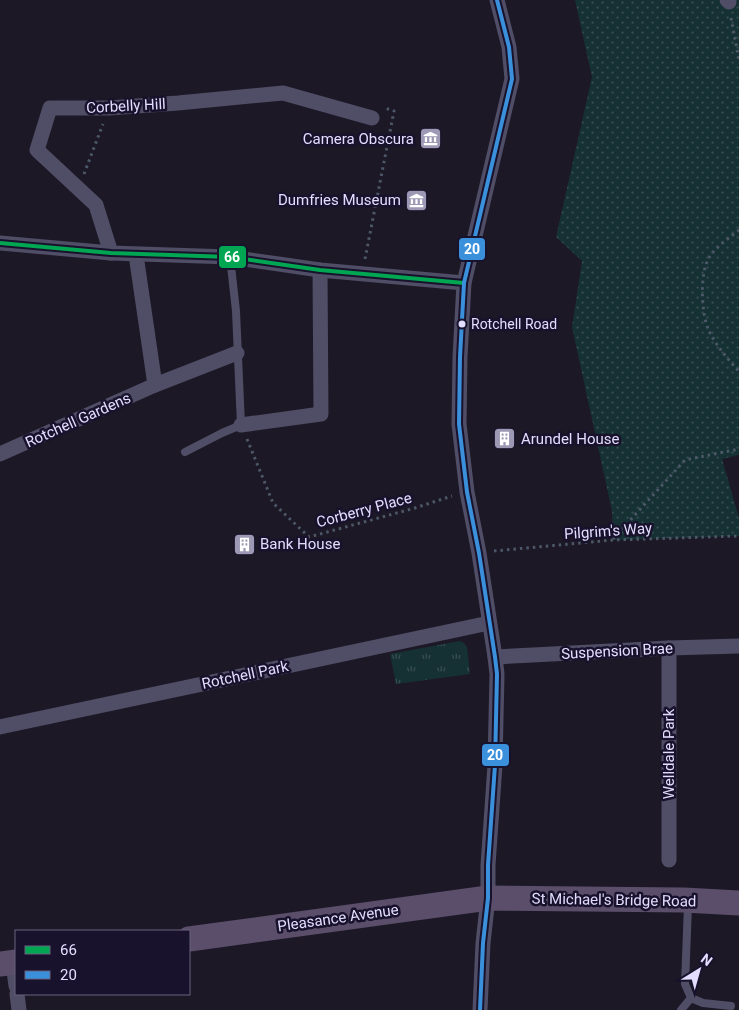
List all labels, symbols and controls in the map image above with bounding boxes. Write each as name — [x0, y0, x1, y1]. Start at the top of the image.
street label: Corbelly Hill — [86, 95, 166, 117]
museum icon: Camera Obscura — [418, 127, 442, 151]
place label: Camera Obscura — [303, 130, 414, 148]
museum icon: Dumfries Museum — [405, 188, 429, 212]
place label: Dumfries Museum — [278, 191, 401, 209]
line badge: 20 — [458, 237, 486, 261]
text: 20 — [464, 241, 480, 257]
line badge: 66 — [218, 245, 247, 269]
text: 66 — [224, 249, 240, 265]
place label: Rotchell Road — [471, 316, 557, 332]
marker: Rotchell Road — [457, 319, 467, 329]
street label: Rotchell Gardens — [22, 389, 134, 451]
building icon: Arundel House — [493, 427, 517, 451]
place label: Arundel House — [521, 430, 619, 448]
street label: Corberry Place — [314, 489, 414, 531]
street label: Pilgrim's Way — [563, 519, 653, 543]
building icon: Bank House — [232, 532, 256, 556]
place label: Bank House — [260, 535, 340, 553]
street label: Suspension Brae — [561, 639, 673, 663]
street label: Rotchell Park — [200, 657, 290, 693]
street label: Welldale Park — [660, 708, 678, 799]
line badge: 20 — [481, 743, 510, 767]
text: 20 — [487, 747, 503, 763]
street label: St Michael's Bridge Road — [532, 890, 696, 910]
street label: Pleasance Avenue — [276, 901, 400, 935]
legend — [15, 930, 190, 995]
text: 66 — [60, 941, 77, 959]
north arrow — [674, 945, 724, 995]
text: N — [698, 950, 716, 969]
text: 20 — [60, 966, 77, 984]

